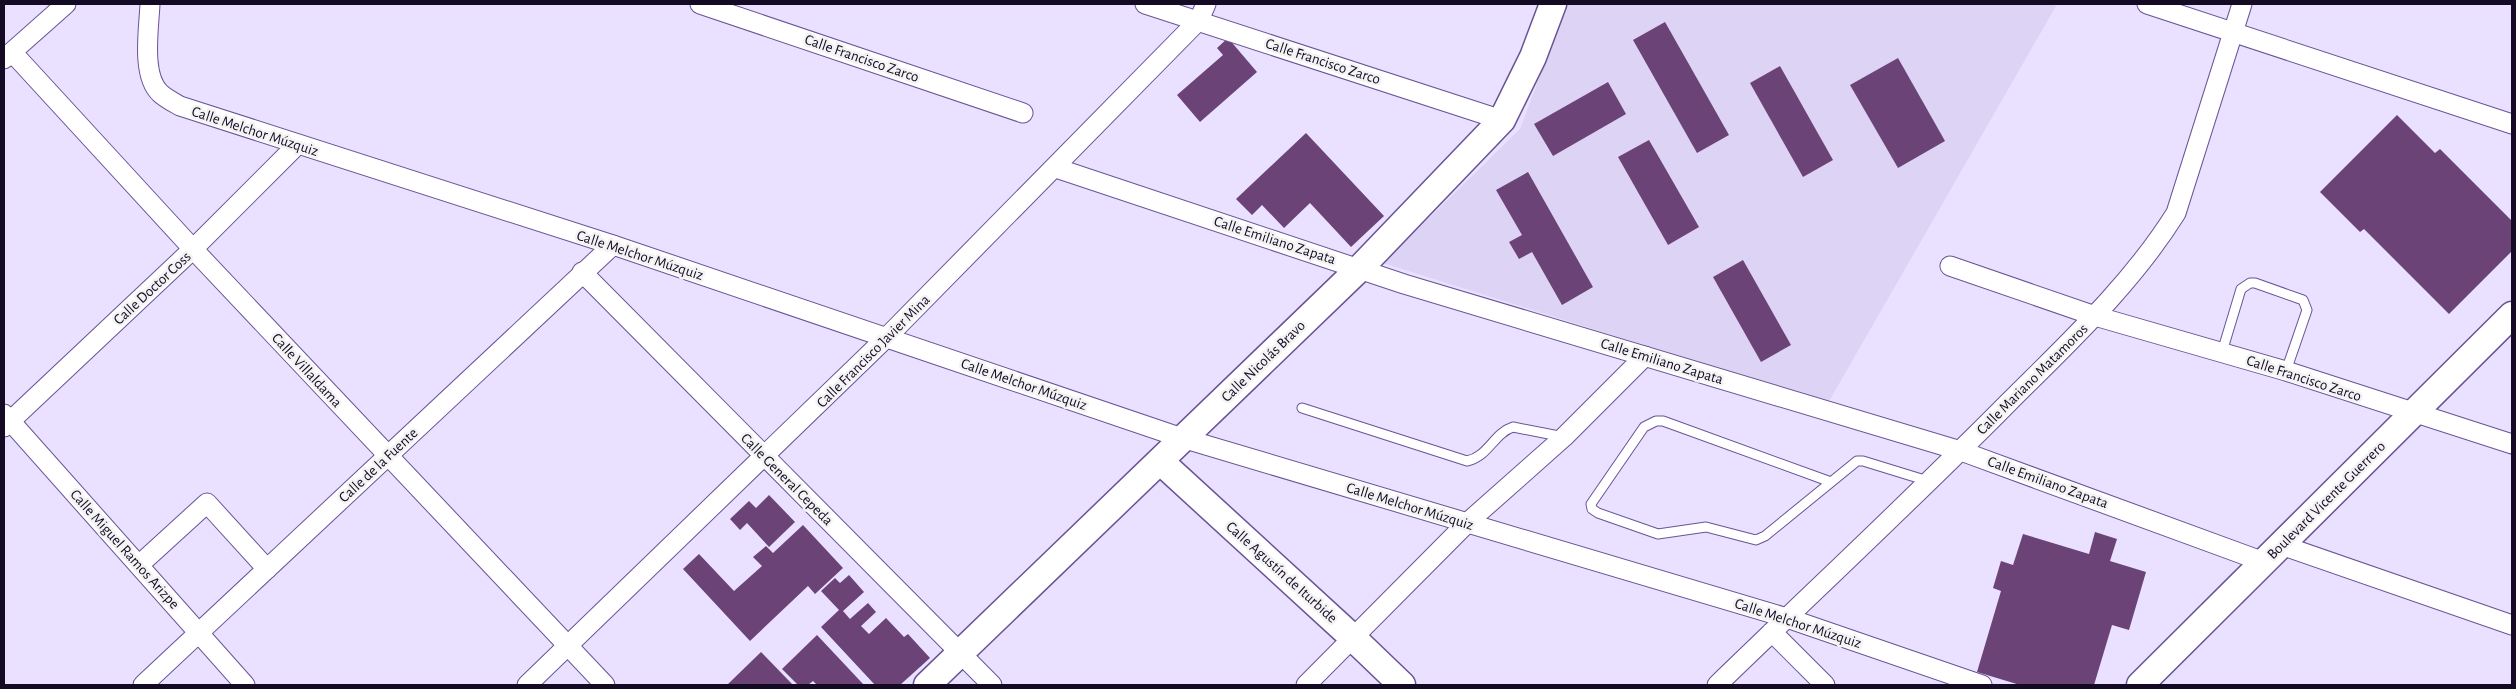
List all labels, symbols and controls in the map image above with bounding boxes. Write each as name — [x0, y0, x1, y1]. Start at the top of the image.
street label: Calle Francisco Zarco — [803, 32, 921, 85]
street label: Calle Francisco Zarco — [1263, 36, 1382, 87]
street label: Calle Melchor Múzquiz — [190, 104, 320, 159]
street label: Calle Emiliano Zapata — [1212, 214, 1338, 267]
street label: Calle Melchor Múzquiz — [575, 228, 705, 283]
street label: Calle Doctor Coss — [111, 249, 194, 328]
street label: Calle Francisco Javier Mina — [814, 292, 933, 411]
street label: Calle Nicolás Bravo — [1219, 318, 1308, 405]
street label: Calle Mariano Matamoros — [1974, 321, 2091, 438]
street label: Calle Villaldama — [269, 330, 345, 410]
street label: Calle Emiliano Zapata — [1599, 336, 1725, 387]
street label: Calle Francisco Zarco — [2244, 353, 2363, 404]
street label: Calle Melchor Múzquiz — [959, 356, 1089, 413]
street label: Calle de la Fuente — [336, 425, 421, 505]
street label: Calle General Cepeda — [738, 430, 836, 528]
street label: Boulevard Vicente Guerrero — [2264, 438, 2388, 562]
street label: Calle Emiliano Zapata — [1986, 454, 2110, 511]
street label: Calle Melchor Múzquiz — [1345, 480, 1475, 533]
street label: Calle Miguel Ramos Arizpe — [67, 487, 182, 612]
street label: Calle Agustín de Iturbide — [1223, 519, 1340, 626]
street label: Calle Melchor Múzquiz — [1733, 596, 1863, 651]

